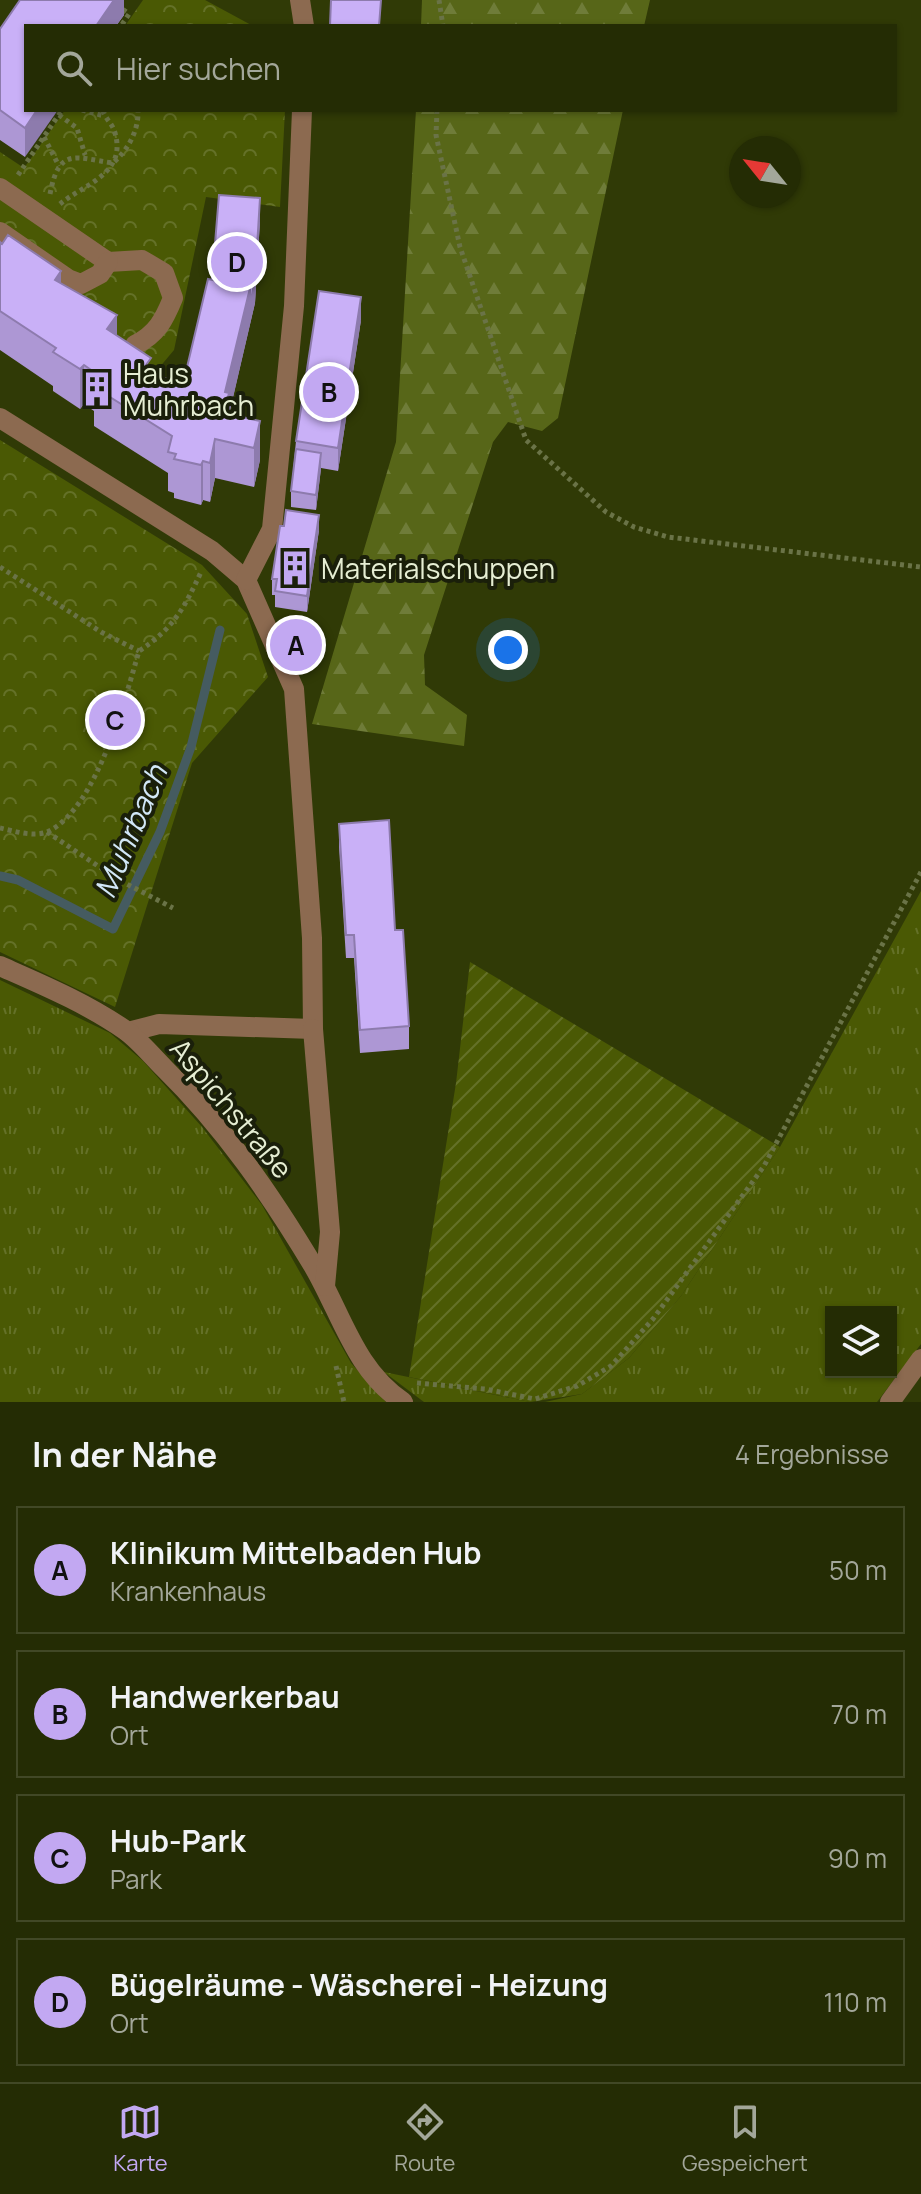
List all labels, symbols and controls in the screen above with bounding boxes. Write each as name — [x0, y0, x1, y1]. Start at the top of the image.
search box — [24, 24, 897, 112]
icon: search — [52, 46, 96, 90]
text: Hier suchen — [116, 48, 281, 89]
north arrow — [729, 136, 801, 208]
pin: D — [211, 232, 263, 292]
place label: Haus Muhrbach — [123, 354, 254, 424]
pin: B — [303, 362, 355, 422]
building icon: Haus Muhrbach — [78, 370, 116, 408]
building icon: Materialschuppen — [276, 549, 314, 587]
place label: Materialschuppen — [321, 549, 555, 587]
pin: A — [270, 615, 322, 675]
your location — [488, 630, 528, 670]
pin: C — [89, 690, 141, 750]
water label: Muhrbach — [84, 757, 177, 904]
street label: Aspichstraße — [162, 1030, 302, 1186]
map controls — [825, 1306, 897, 1378]
button: layers — [825, 1306, 897, 1378]
text: In der Nähe — [32, 1431, 217, 1477]
text: 4 Ergebnisse — [735, 1436, 889, 1472]
text: Klinikum Mittelbaden Hub — [110, 1532, 482, 1573]
text: A — [51, 1552, 69, 1588]
text: 50 m — [829, 1552, 887, 1588]
text: Krankenhaus — [110, 1573, 266, 1609]
text: Handwerkerbau — [110, 1676, 340, 1717]
text: B — [52, 1696, 68, 1732]
text: 70 m — [831, 1696, 887, 1732]
text: Ort — [110, 1717, 149, 1753]
text: Hub-Park — [110, 1820, 246, 1861]
text: C — [50, 1840, 70, 1876]
text: 90 m — [828, 1840, 887, 1876]
text: Park — [110, 1861, 162, 1897]
text: Bügelräume - Wäscherei - Heizung — [110, 1964, 608, 2005]
text: D — [51, 1984, 69, 2020]
text: 110 m — [824, 1984, 887, 2020]
text: Ort — [110, 2005, 149, 2041]
tab: Karte — [113, 2100, 168, 2178]
tab: Route — [394, 2100, 455, 2178]
tab: Gespeichert — [682, 2100, 808, 2178]

